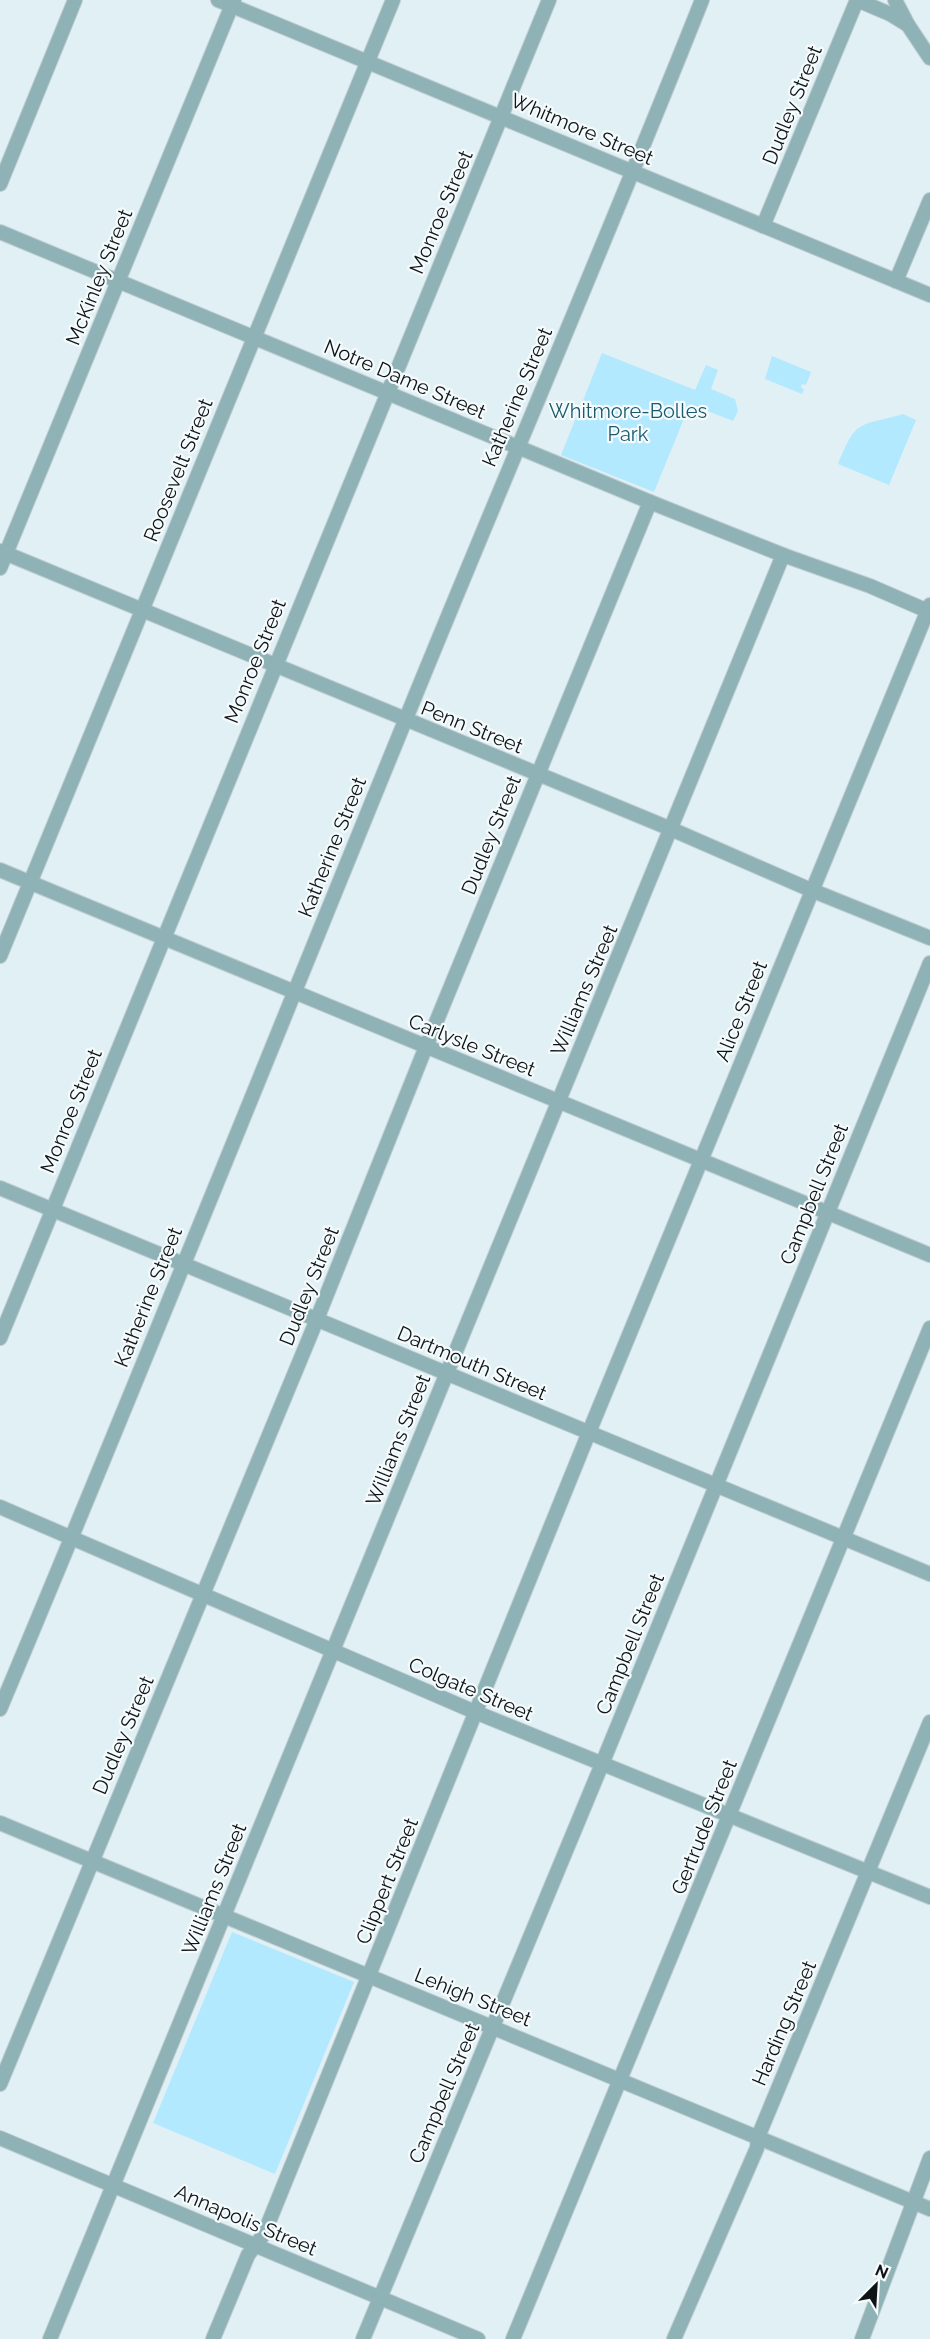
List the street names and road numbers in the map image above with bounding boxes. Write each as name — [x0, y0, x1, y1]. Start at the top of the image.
street label: Dudley Street — [757, 42, 827, 168]
street label: Whitmore Street — [507, 88, 657, 170]
street label: Monroe Street — [404, 146, 478, 277]
street label: McKinley Street — [61, 205, 137, 349]
street label: Katherine Street — [477, 323, 557, 470]
street label: Notre Dame Street — [321, 334, 490, 424]
street label: Roosevelt Street — [138, 395, 218, 545]
street label: Monroe Street — [219, 595, 291, 727]
street label: Penn Street — [418, 696, 527, 758]
street label: Dudley Street — [456, 772, 526, 898]
street label: Katherine Street — [293, 773, 371, 921]
street label: Williams Street — [546, 921, 623, 1059]
street label: Alice Street — [710, 957, 772, 1065]
street label: Carlysle Street — [405, 1009, 539, 1081]
street label: Monroe Street — [35, 1045, 107, 1177]
street label: Campbell Street — [775, 1120, 853, 1268]
street label: Katherine Street — [109, 1223, 187, 1371]
street label: Dudley Street — [274, 1223, 344, 1349]
street label: Dartmouth Street — [394, 1321, 551, 1405]
street label: Williams Street — [361, 1370, 435, 1509]
street label: Campbell Street — [591, 1570, 669, 1718]
street label: Colgate Street — [405, 1652, 537, 1726]
street label: Dudley Street — [87, 1672, 159, 1798]
street label: Gertrude Street — [666, 1756, 742, 1898]
street label: Clippert Street — [351, 1814, 423, 1948]
street label: Williams Street — [177, 1819, 251, 1958]
street label: Harding Street — [747, 1957, 821, 2089]
street label: Lehigh Street — [411, 1963, 535, 2031]
street label: Campbell Street — [404, 2019, 485, 2167]
street label: Annapolis Street — [171, 2179, 321, 2261]

